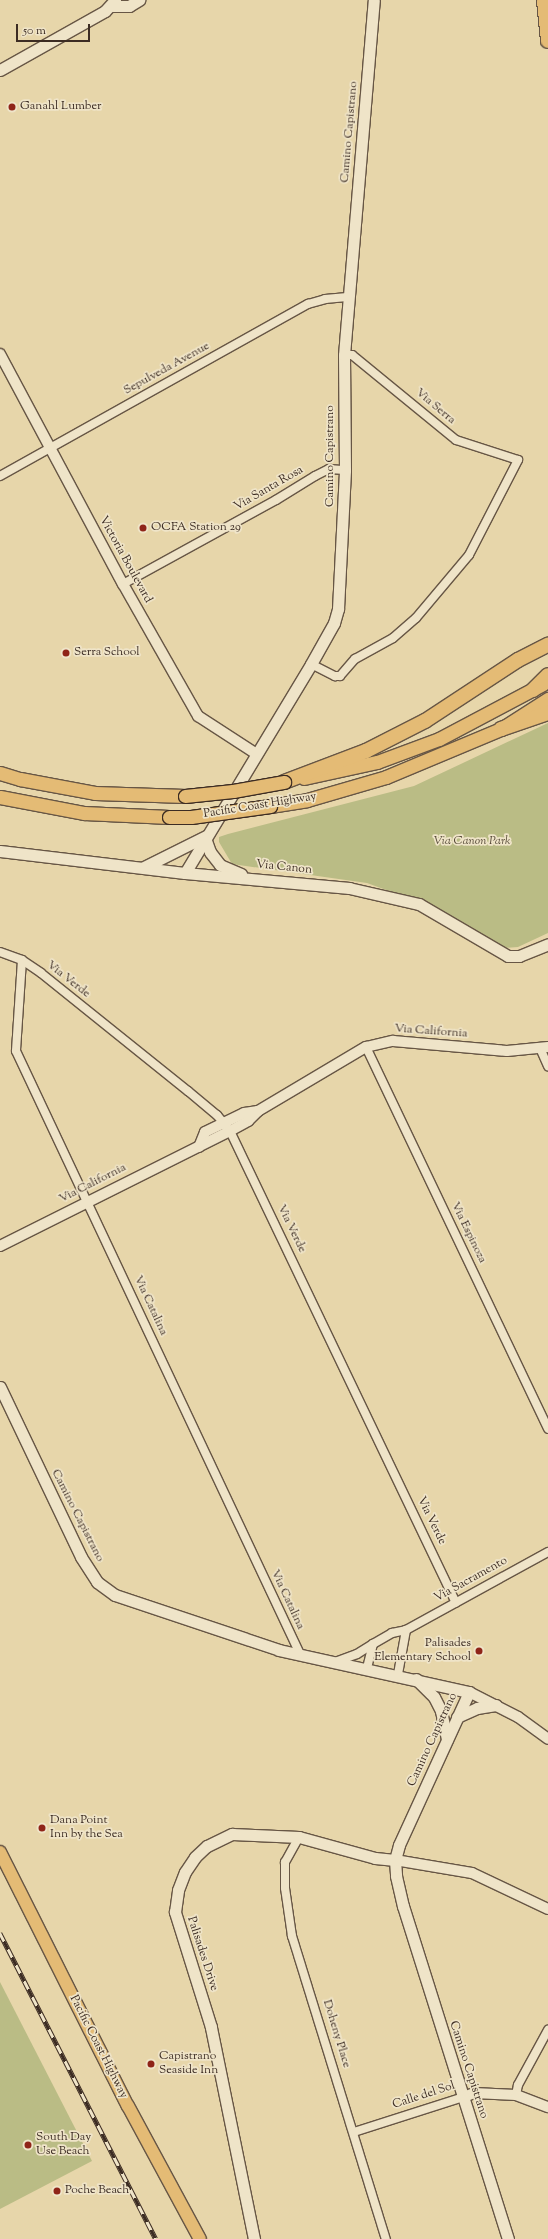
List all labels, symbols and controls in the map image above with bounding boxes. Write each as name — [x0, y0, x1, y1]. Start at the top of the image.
scale bar — [18, 16, 92, 42]
text: 50 m — [23, 22, 46, 40]
street label: Camino Capistrano — [338, 81, 362, 183]
place label: Ganahl Lumber — [20, 100, 102, 114]
marker: Ganahl Lumber — [7, 102, 17, 112]
street label: Sepulveda Avenue — [122, 339, 212, 399]
street label: Via Serra — [412, 386, 458, 428]
street label: Camino Capistrano — [324, 405, 338, 507]
street label: Via Santa Rosa — [232, 463, 306, 515]
street label: Victoria Boulevard — [95, 514, 155, 606]
place label: OCFA Station 29 — [151, 521, 241, 535]
marker: OCFA Station 29 — [138, 523, 148, 533]
place label: Serra School — [74, 646, 140, 660]
marker: Serra School — [61, 648, 71, 658]
street label: Pacific Coast Highway — [203, 790, 317, 822]
park label: Via Canon Park — [434, 835, 510, 849]
street label: Via Canon — [255, 858, 313, 878]
street label: Via Verde — [43, 959, 93, 1001]
street label: Via California — [394, 1022, 468, 1042]
street label: Via California — [57, 1161, 129, 1207]
street label: Via Espinoza — [447, 1200, 489, 1266]
street label: Via Verde — [273, 1203, 309, 1255]
street label: Via Catalina — [130, 1274, 170, 1338]
street label: Camino Capistrano — [47, 1467, 107, 1565]
street label: Via Verde — [413, 1495, 449, 1547]
street label: Via Sacramento — [432, 1554, 510, 1606]
street label: Via Catalina — [267, 1568, 307, 1632]
place label: Palisades Elementary School — [374, 1637, 471, 1665]
marker: Palisades Elementary School — [474, 1646, 484, 1656]
street label: Camino Capistrano — [405, 1691, 461, 1789]
place label: Dana Point Inn by the Sea — [50, 1814, 123, 1842]
marker: Dana Point Inn by the Sea — [37, 1823, 47, 1833]
street label: Palisades Drive — [183, 1915, 221, 1993]
street label: Pacific Coast Highway — [66, 1993, 130, 2101]
street label: Doheny Place — [319, 1998, 353, 2070]
street label: Camino Capistrano — [445, 2019, 491, 2121]
place label: Capistrano Seaside Inn — [159, 2050, 218, 2078]
marker: Capistrano Seaside Inn — [146, 2059, 156, 2069]
street label: Calle del Sol — [391, 2079, 457, 2113]
place label: South Day Use Beach — [36, 2131, 91, 2159]
marker: South Day Use Beach — [23, 2140, 33, 2150]
place label: Poche Beach — [65, 2184, 129, 2198]
marker: Poche Beach — [52, 2186, 62, 2196]

